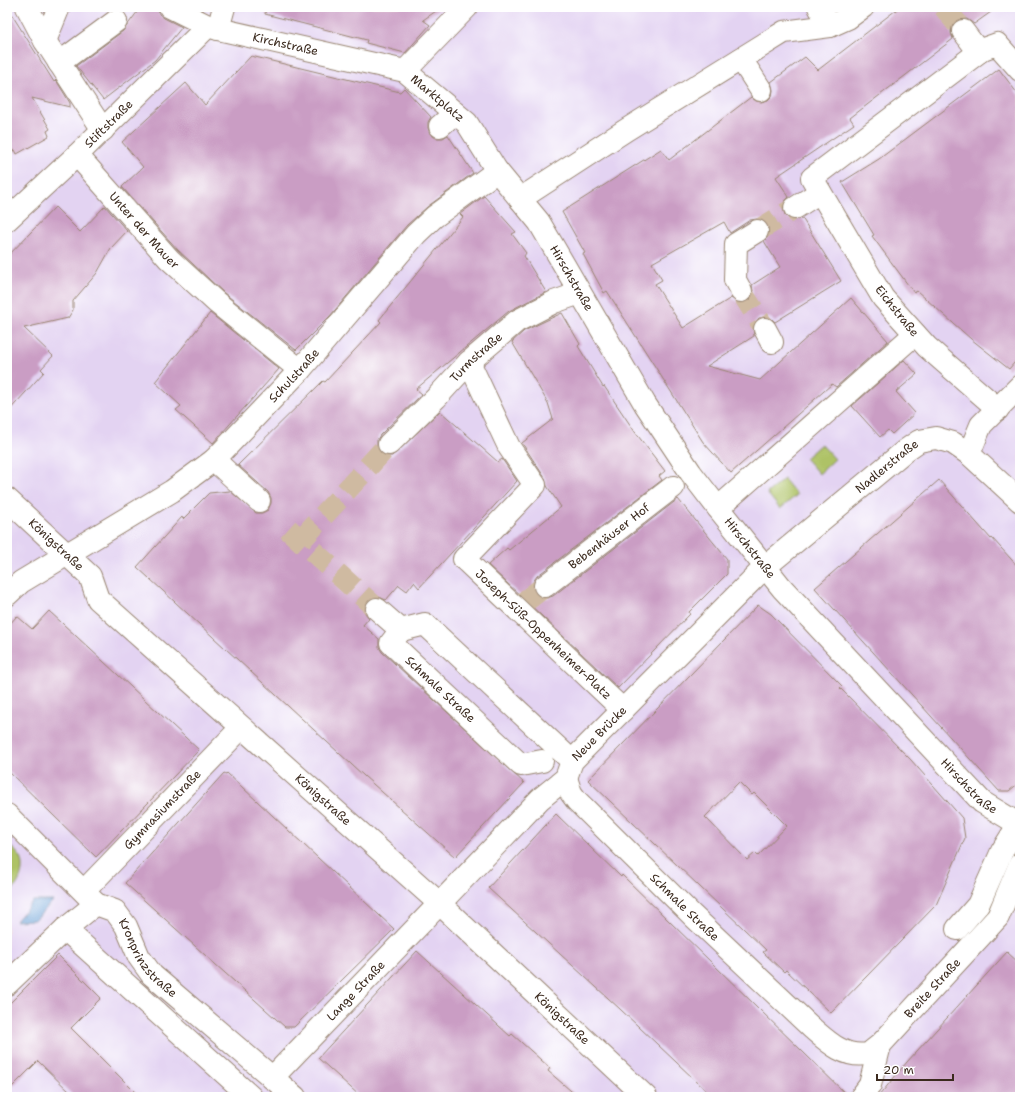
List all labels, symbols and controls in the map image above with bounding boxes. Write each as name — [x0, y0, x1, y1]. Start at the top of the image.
street label: Kirchstraße — [251, 29, 320, 59]
street label: Marktplatz — [407, 71, 468, 126]
street label: Stiftstraße — [81, 96, 137, 151]
street label: Unter der Mauer — [105, 189, 183, 273]
street label: Hirschstraße — [546, 242, 597, 314]
street label: Eichstraße — [871, 282, 923, 340]
street label: Turmstraße — [446, 329, 506, 386]
street label: Schulstraße — [265, 345, 323, 406]
street label: Nadlerstraße — [852, 436, 922, 497]
street label: Bebenhäuser Hof — [565, 500, 653, 573]
street label: Hirschstraße — [721, 514, 779, 582]
street label: Königstraße — [25, 515, 87, 574]
street label: Joseph-Süß-Oppenheimer-Platz — [472, 566, 615, 703]
street label: Schmale Straße — [402, 652, 479, 726]
street label: Neue Brücke — [568, 702, 630, 765]
street label: Hirschstraße — [937, 755, 1001, 818]
street label: Gymnasiumstraße — [120, 766, 205, 853]
street label: Königstraße — [291, 770, 355, 829]
street label: Schmale Straße — [647, 870, 723, 945]
street label: Kronprinzstraße — [115, 915, 181, 1001]
street label: Breite Straße — [901, 954, 964, 1022]
street label: Lange Straße — [323, 957, 389, 1024]
street label: Königstraße — [531, 988, 593, 1048]
scale bar — [877, 1056, 953, 1082]
text: 20 m — [883, 1062, 914, 1078]

